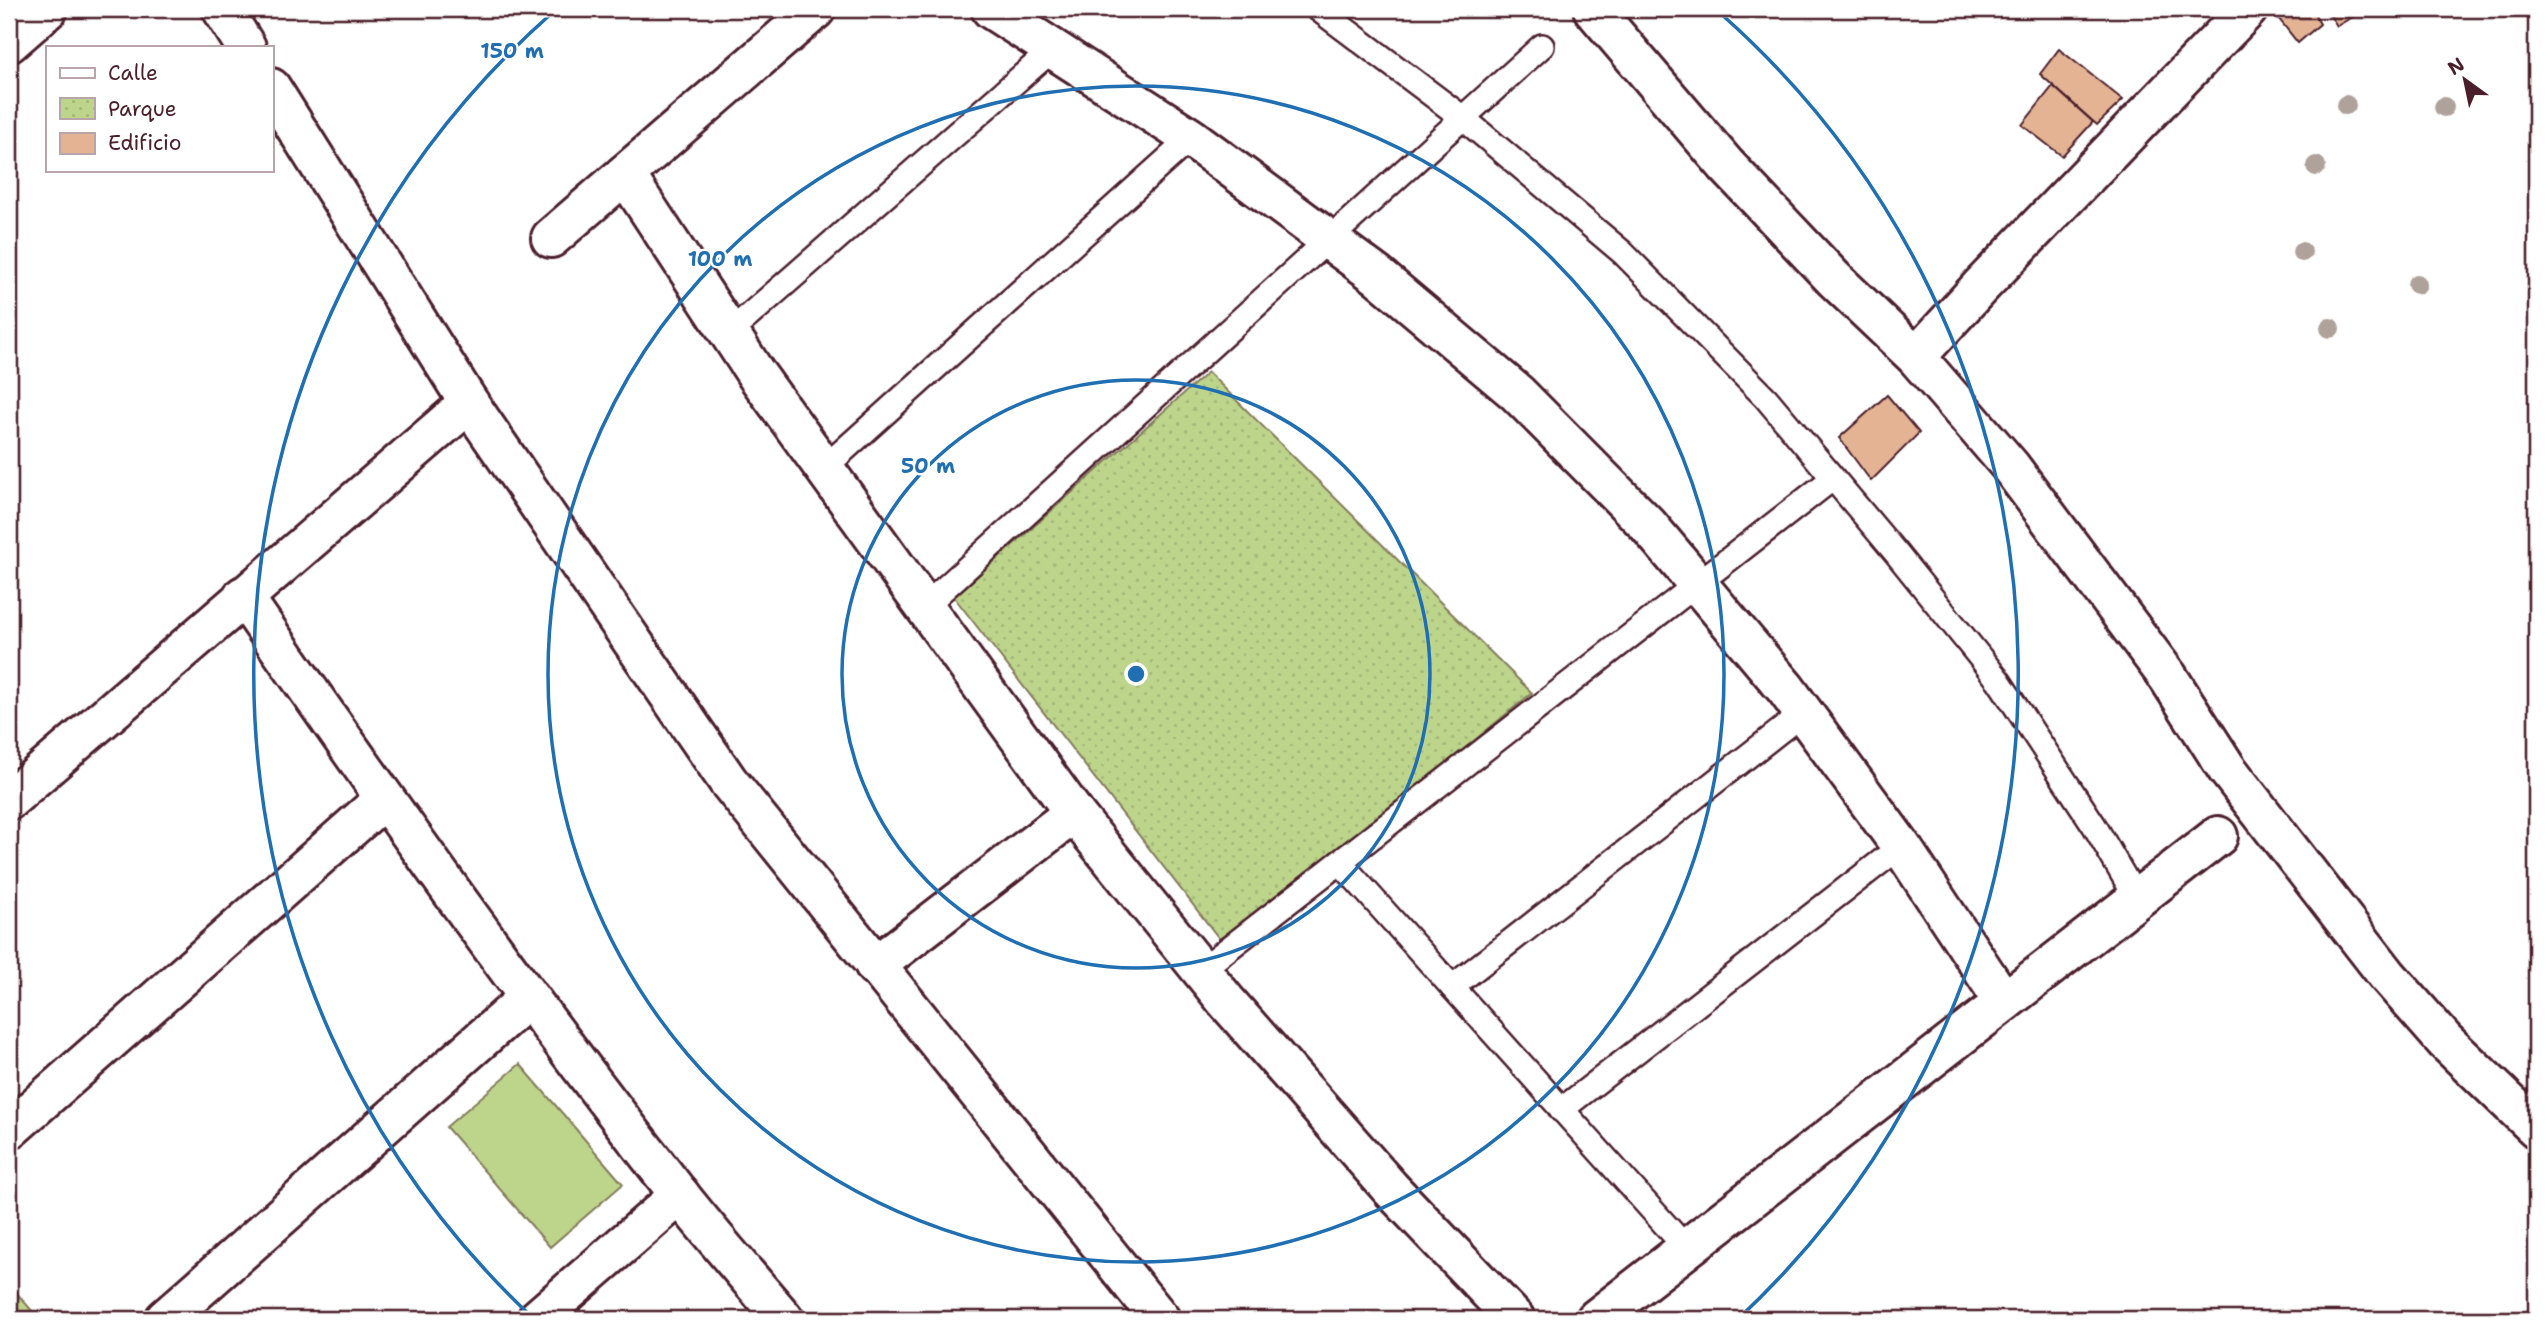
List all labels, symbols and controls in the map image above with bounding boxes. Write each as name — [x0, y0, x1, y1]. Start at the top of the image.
text: 150 m — [480, 37, 544, 65]
legend — [46, 46, 273, 172]
north arrow — [2430, 46, 2500, 116]
text: N — [2443, 52, 2469, 81]
text: Calle — [108, 59, 158, 87]
text: Parque — [108, 95, 177, 123]
text: Edificio — [108, 129, 181, 157]
text: 100 m — [688, 245, 752, 273]
text: 50 m — [901, 452, 955, 480]
centre of rings — [1124, 662, 1148, 686]

